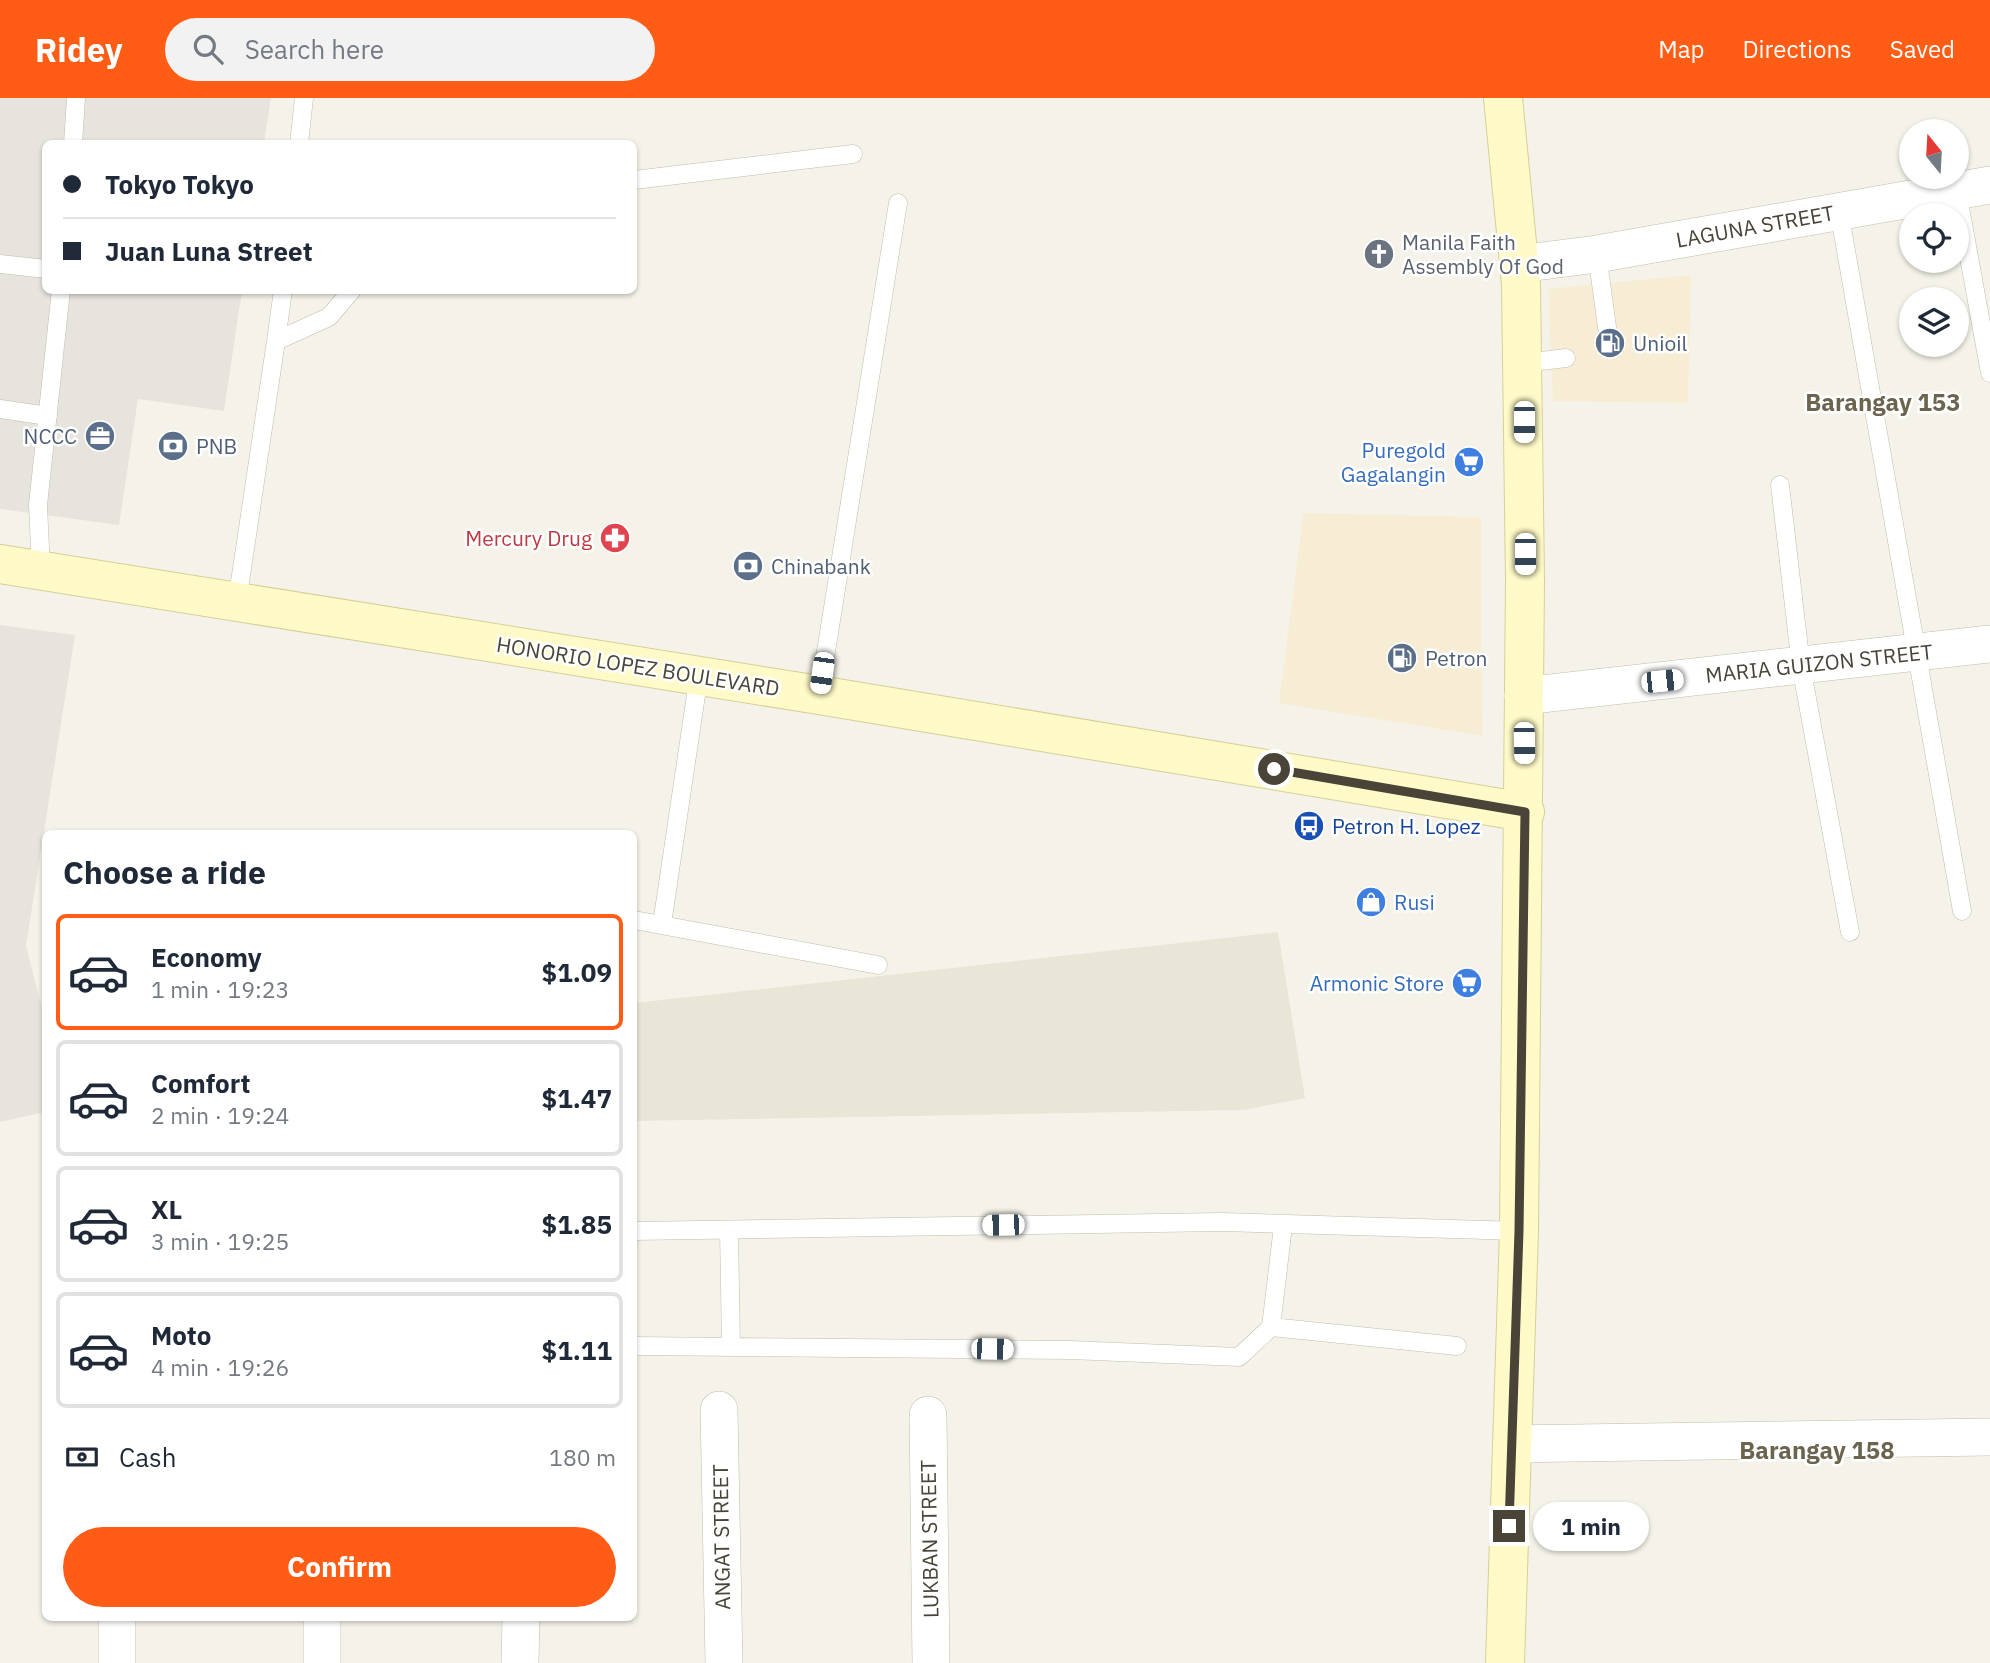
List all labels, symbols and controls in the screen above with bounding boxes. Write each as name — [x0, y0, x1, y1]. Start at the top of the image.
search box — [165, 18, 655, 81]
text: Ridey — [35, 28, 123, 71]
icon: search — [189, 30, 227, 68]
text: Search here — [245, 32, 384, 66]
text: Map — [1658, 33, 1704, 65]
text: Directions — [1742, 33, 1852, 65]
text: Saved — [1890, 33, 1955, 65]
north arrow — [1899, 119, 1969, 189]
map controls — [1899, 119, 1969, 357]
text: Tokyo Tokyo — [105, 167, 254, 201]
street label: LAGUNA STREET — [1674, 198, 1836, 254]
button: locate — [1899, 203, 1969, 273]
place label: Manila Faith Assembly Of God — [1402, 228, 1564, 280]
text: Juan Luna Street — [105, 234, 313, 268]
church icon: Manila Faith Assembly Of God — [1362, 237, 1396, 271]
button: layers — [1899, 287, 1969, 357]
fuel station icon: Unioil — [1593, 326, 1627, 360]
place label: Unioil — [1633, 329, 1687, 357]
district label: Barangay 153 — [1805, 386, 1961, 418]
car — [1514, 401, 1535, 443]
office icon: NCCC — [83, 419, 117, 453]
place label: NCCC — [24, 422, 77, 450]
bank icon: PNB — [156, 429, 190, 463]
place label: PNB — [196, 432, 237, 460]
place label: Puregold Gagalangin — [1341, 436, 1446, 488]
supermarket icon: Puregold Gagalangin — [1452, 445, 1486, 479]
pharmacy icon: Mercury Drug — [598, 521, 632, 555]
place label: Mercury Drug — [465, 524, 592, 552]
car — [1515, 533, 1536, 575]
bank icon: Chinabank — [731, 549, 765, 583]
place label: Chinabank — [771, 552, 871, 580]
street label: HONORIO LOPEZ BOULEVARD — [494, 630, 782, 702]
street label: MARIA GUIZON STREET — [1704, 637, 1934, 689]
fuel station icon: Petron — [1385, 641, 1419, 675]
place label: Petron — [1425, 644, 1488, 672]
car — [809, 651, 836, 695]
car — [1641, 668, 1684, 694]
car — [1514, 722, 1535, 764]
route start — [1258, 753, 1290, 785]
bus stop icon: Petron H. Lopez — [1292, 809, 1326, 843]
place label: Petron H. Lopez — [1332, 812, 1481, 840]
text: Choose a ride — [63, 851, 266, 893]
shop icon: Rusi — [1354, 885, 1388, 919]
place label: Rusi — [1394, 888, 1435, 916]
text: Economy — [151, 940, 262, 974]
icon: car — [67, 941, 130, 1004]
text: $1.09 — [542, 955, 612, 989]
supermarket icon: Armonic Store — [1450, 966, 1484, 1000]
place label: Armonic Store — [1310, 969, 1444, 997]
text: 1 min · 19:23 — [151, 974, 289, 1004]
text: Comfort — [151, 1066, 250, 1100]
icon: car — [67, 1067, 130, 1130]
text: $1.47 — [542, 1081, 612, 1115]
text: 2 min · 19:24 — [151, 1100, 289, 1130]
text: XL — [151, 1192, 182, 1226]
icon: car — [67, 1193, 130, 1256]
text: $1.85 — [542, 1207, 612, 1241]
car — [982, 1214, 1025, 1236]
text: 3 min · 19:25 — [151, 1226, 289, 1256]
text: Moto — [151, 1318, 211, 1352]
icon: car — [67, 1319, 130, 1382]
text: $1.11 — [542, 1333, 612, 1367]
car — [971, 1338, 1014, 1360]
text: 4 min · 19:26 — [151, 1352, 289, 1382]
district label: Barangay 158 — [1739, 1434, 1895, 1466]
icon: cash — [63, 1438, 101, 1476]
text: Cash — [119, 1440, 176, 1474]
text: 180 m — [549, 1442, 616, 1472]
street label: LUKBAN STREET — [914, 1460, 944, 1618]
street label: ANGAT STREET — [706, 1464, 736, 1610]
callout: 1 min — [1534, 1502, 1649, 1550]
route end — [1493, 1510, 1525, 1542]
text: 1 min — [1561, 1511, 1621, 1541]
button: Confirm — [63, 1527, 616, 1607]

